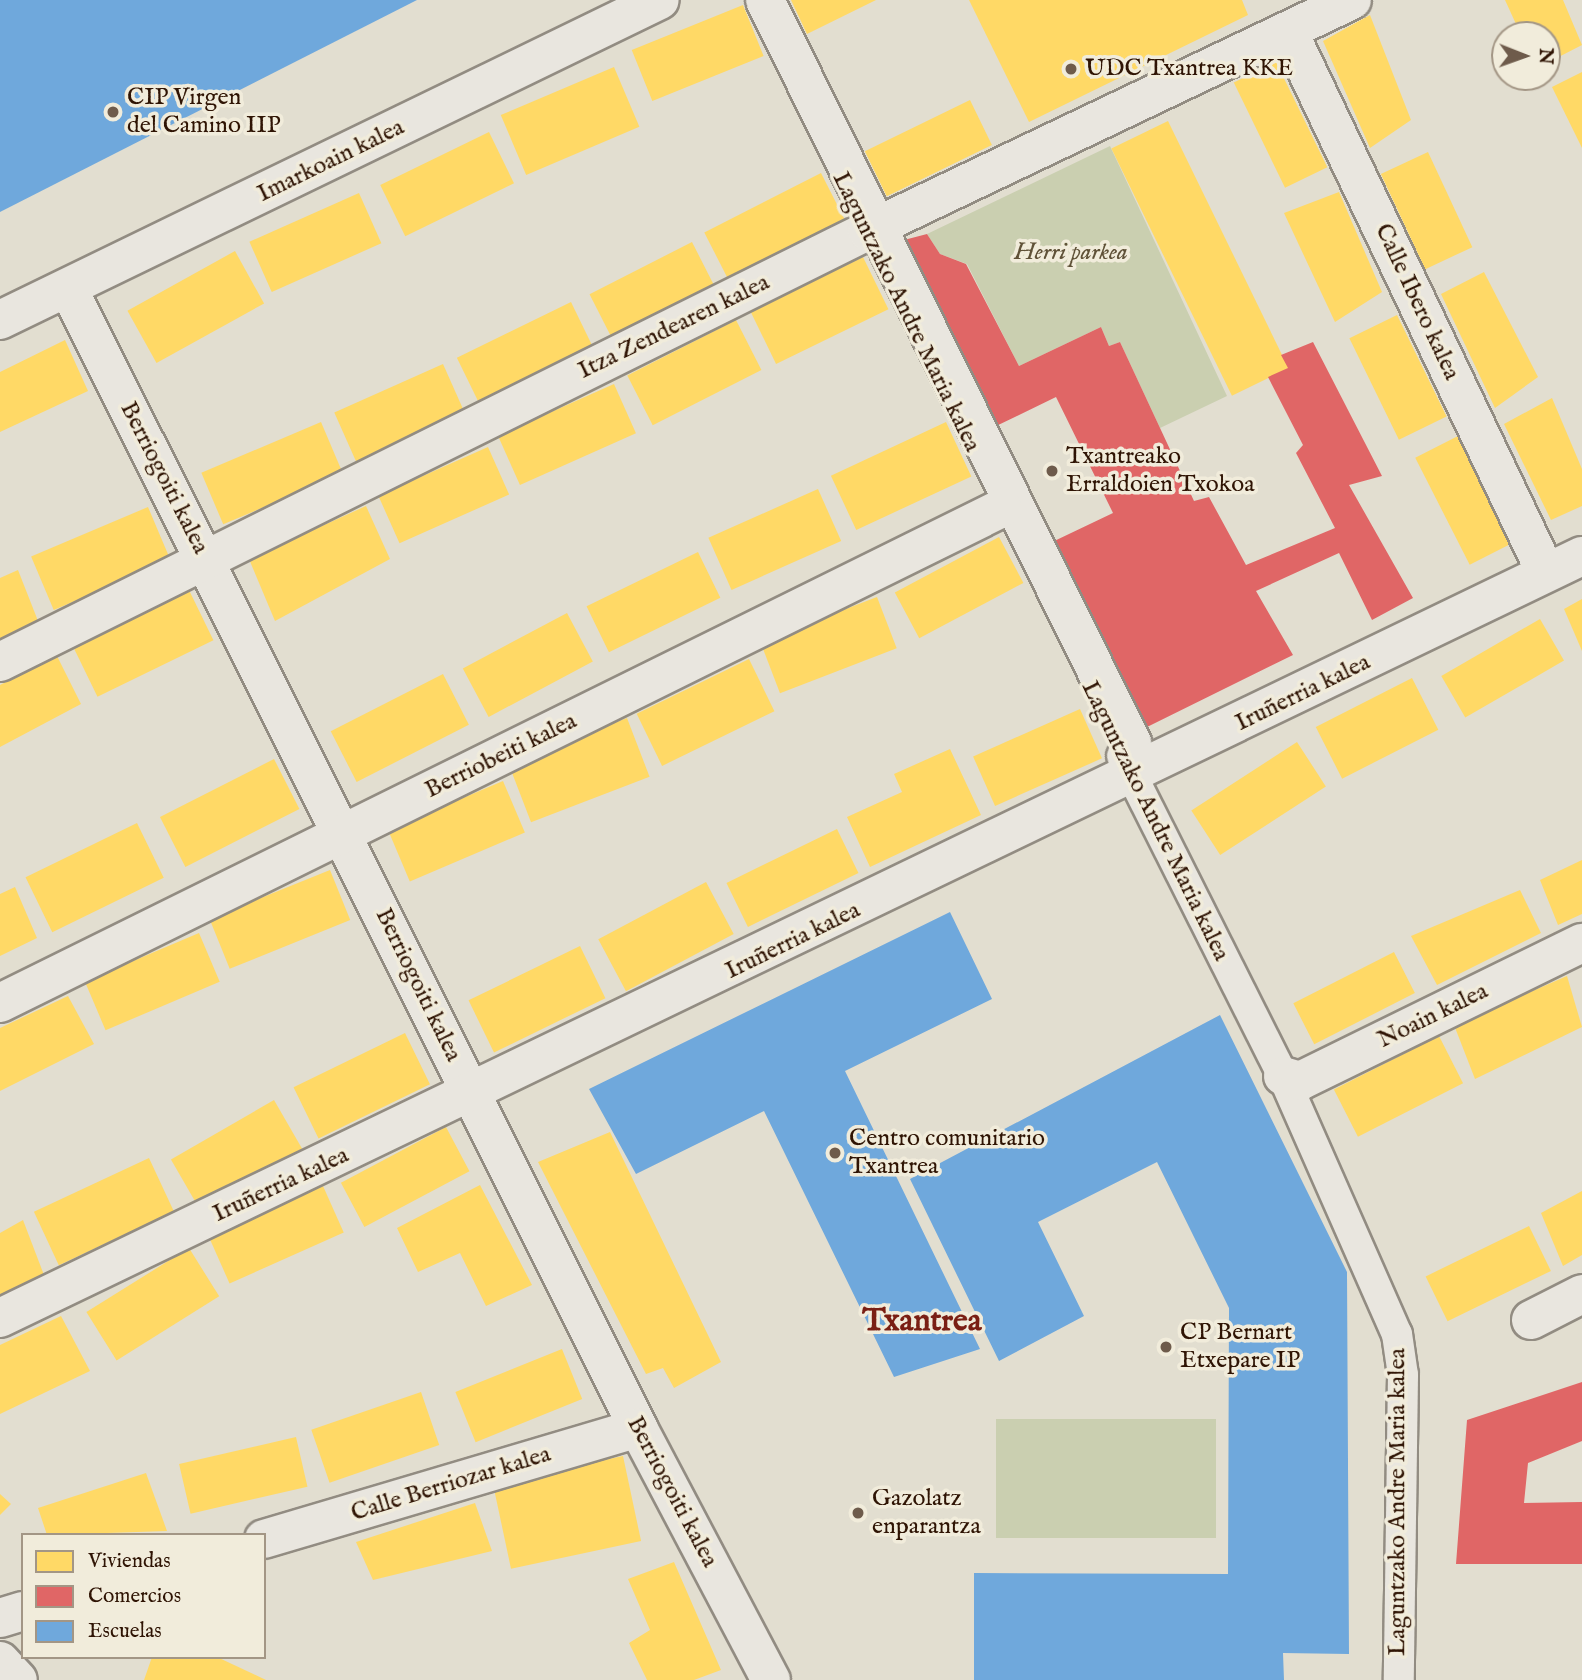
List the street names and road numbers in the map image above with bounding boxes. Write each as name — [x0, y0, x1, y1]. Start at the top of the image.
street label: Imarkoain kalea — [253, 113, 409, 209]
street label: Laguntzako Andre Maria kalea — [826, 167, 986, 457]
street label: Calle Ibero kalea — [1368, 219, 1466, 385]
street label: Itza Zendearen kalea — [574, 268, 774, 386]
street label: Berriogoiti kalea — [113, 397, 215, 559]
street label: Iruñerria kalea — [1231, 648, 1375, 738]
street label: Laguntzako Andre Maria kalea — [1075, 676, 1235, 966]
street label: Berriobeiti kalea — [421, 707, 581, 805]
street label: Iruñerria kalea — [721, 896, 865, 986]
street label: Berriogoiti kalea — [368, 904, 468, 1066]
street label: Noain kalea — [1373, 977, 1493, 1055]
street label: Iruñerria kalea — [209, 1141, 353, 1229]
street label: Laguntzako Andre Maria kalea — [1384, 1348, 1412, 1656]
street label: Berriogoiti kalea — [620, 1412, 724, 1572]
street label: Calle Berriozar kalea — [348, 1440, 554, 1528]

